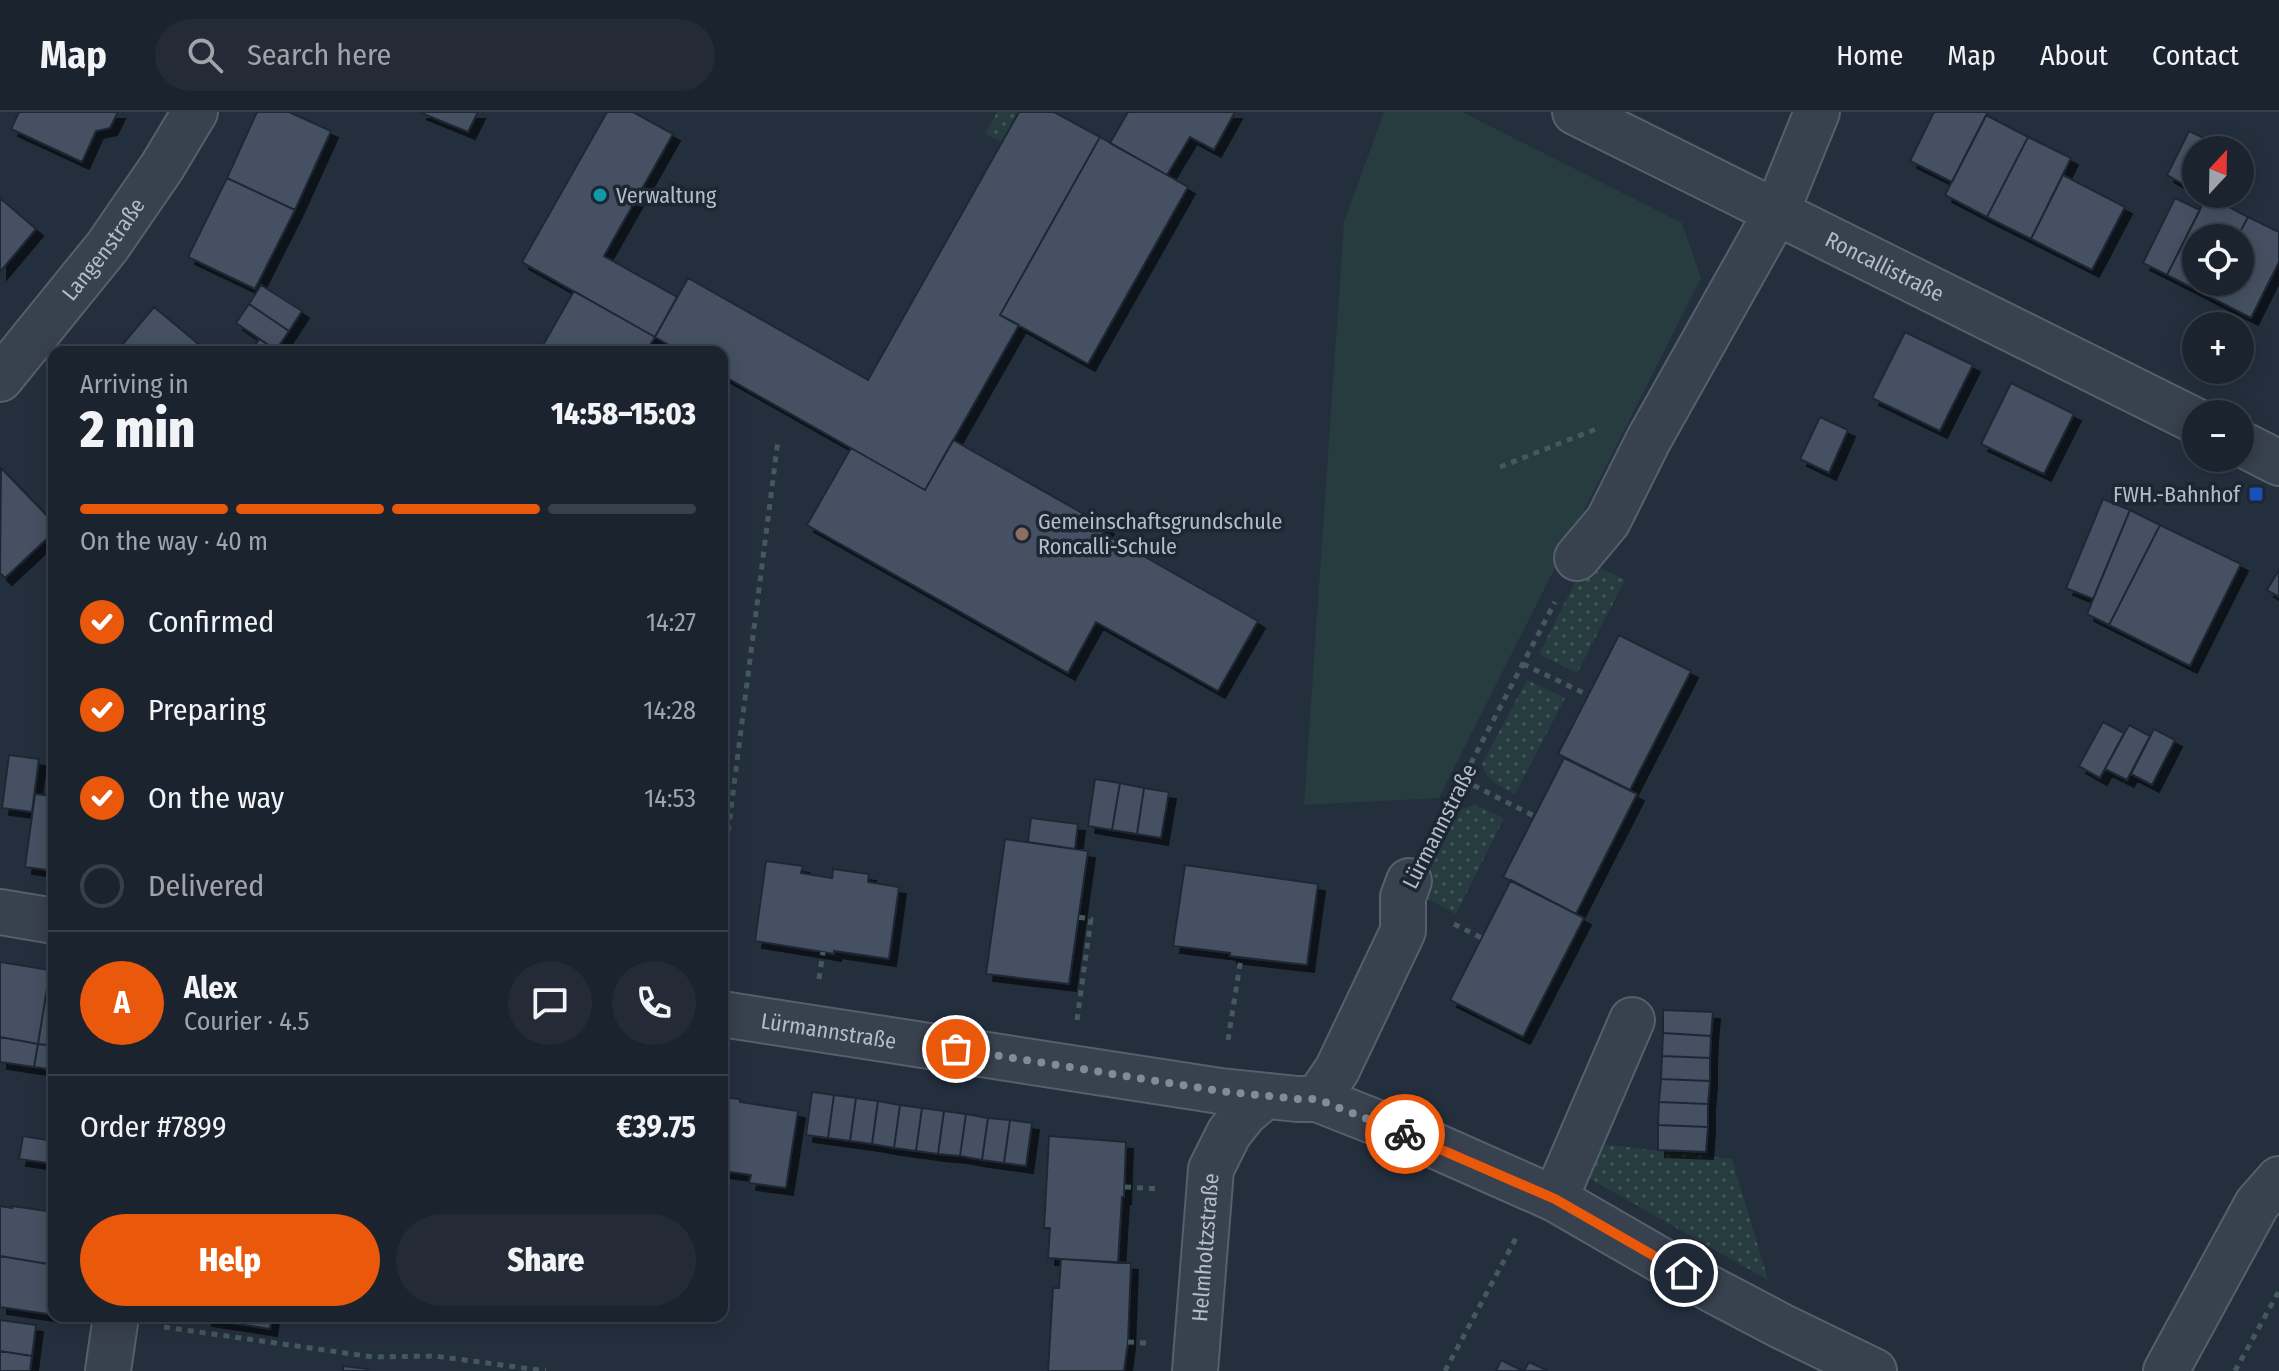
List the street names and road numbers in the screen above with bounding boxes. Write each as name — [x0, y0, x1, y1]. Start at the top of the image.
street label: Langenstraße — [56, 193, 151, 306]
street label: Roncallistraße — [1821, 226, 1948, 307]
street label: Lürmannstraße — [1396, 759, 1482, 893]
street label: Lürmannstraße — [759, 1007, 898, 1055]
street label: Helmholtzstraße — [1186, 1172, 1225, 1323]

